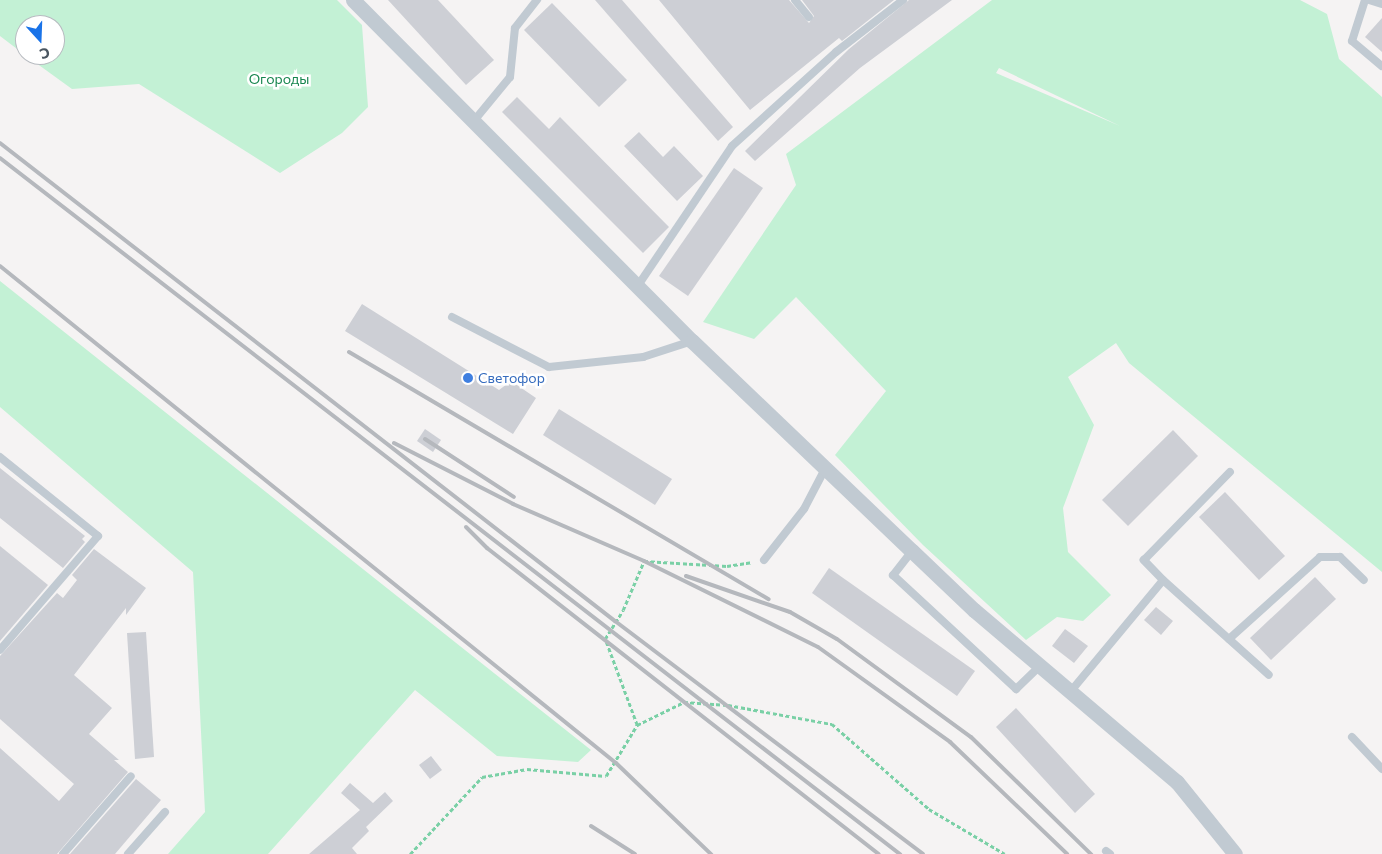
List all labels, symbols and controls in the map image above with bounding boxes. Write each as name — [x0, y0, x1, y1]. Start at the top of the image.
north arrow — [15, 15, 65, 65]
text: С — [38, 44, 52, 63]
park label: Огороды — [249, 71, 309, 87]
place label: Светофор — [478, 370, 545, 386]
marker: Светофор — [462, 372, 474, 384]

